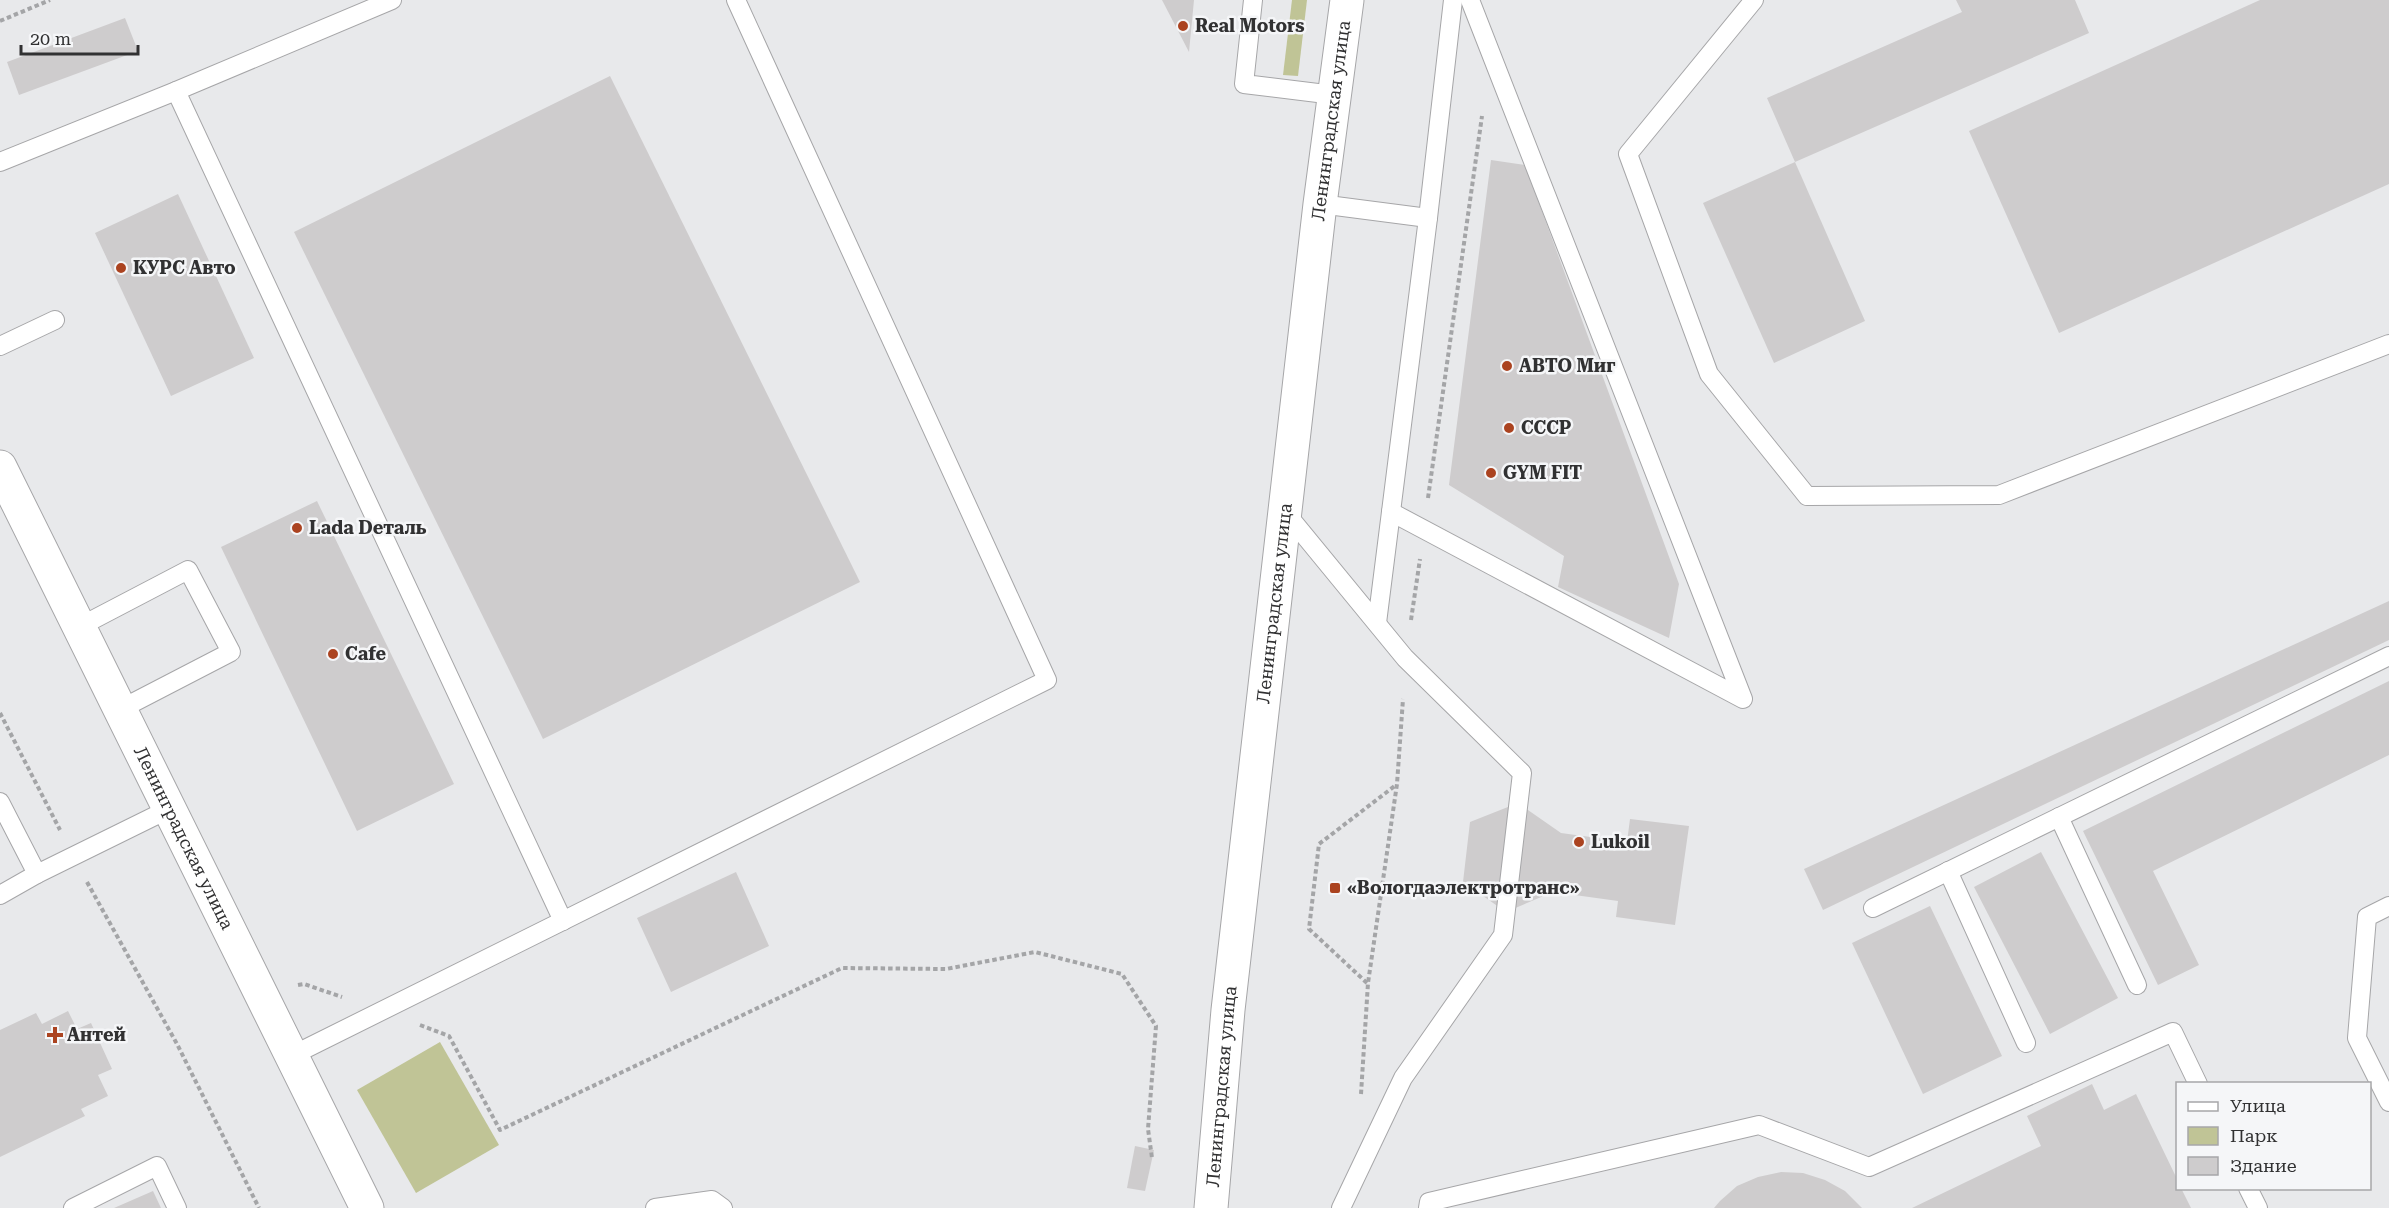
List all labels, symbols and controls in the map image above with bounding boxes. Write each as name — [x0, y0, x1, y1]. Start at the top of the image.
place label: Real Motors — [1195, 15, 1305, 36]
scale bar — [21, 18, 138, 56]
marker: Real Motors — [1176, 19, 1190, 33]
street label: Ленинградская улица — [1307, 19, 1354, 222]
text: 20 m — [30, 28, 71, 49]
place label: КУРС Авто — [133, 257, 236, 278]
marker: КУРС Авто — [114, 261, 128, 275]
place label: АВТО Миг — [1519, 355, 1615, 376]
marker: АВТО Миг — [1500, 359, 1514, 373]
place label: СССР — [1521, 417, 1572, 438]
marker: СССР — [1502, 421, 1516, 435]
place label: GYM FIT — [1503, 462, 1582, 483]
marker: GYM FIT — [1484, 466, 1498, 480]
street label: Ленинградская улица — [1252, 502, 1296, 705]
place label: Lada Dеталь — [309, 517, 427, 538]
marker: Lada Dеталь — [290, 521, 304, 535]
place label: Cafe — [345, 643, 387, 664]
marker: Cafe — [326, 647, 340, 661]
street label: Ленинградская улица — [130, 743, 239, 933]
place label: Lukoil — [1591, 831, 1650, 852]
marker: Lukoil — [1572, 835, 1586, 849]
place label: «Вологдаэлектротранс» — [1347, 877, 1580, 898]
marker: «Вологдаэлектротранс» — [1328, 881, 1342, 895]
street label: Ленинградская улица — [1202, 984, 1241, 1188]
place label: Антей — [67, 1024, 126, 1045]
marker: Антей — [48, 1028, 62, 1042]
legend — [2176, 1082, 2371, 1190]
text: Улица — [2230, 1095, 2286, 1116]
text: Парк — [2230, 1125, 2278, 1146]
text: Здание — [2230, 1155, 2297, 1176]

